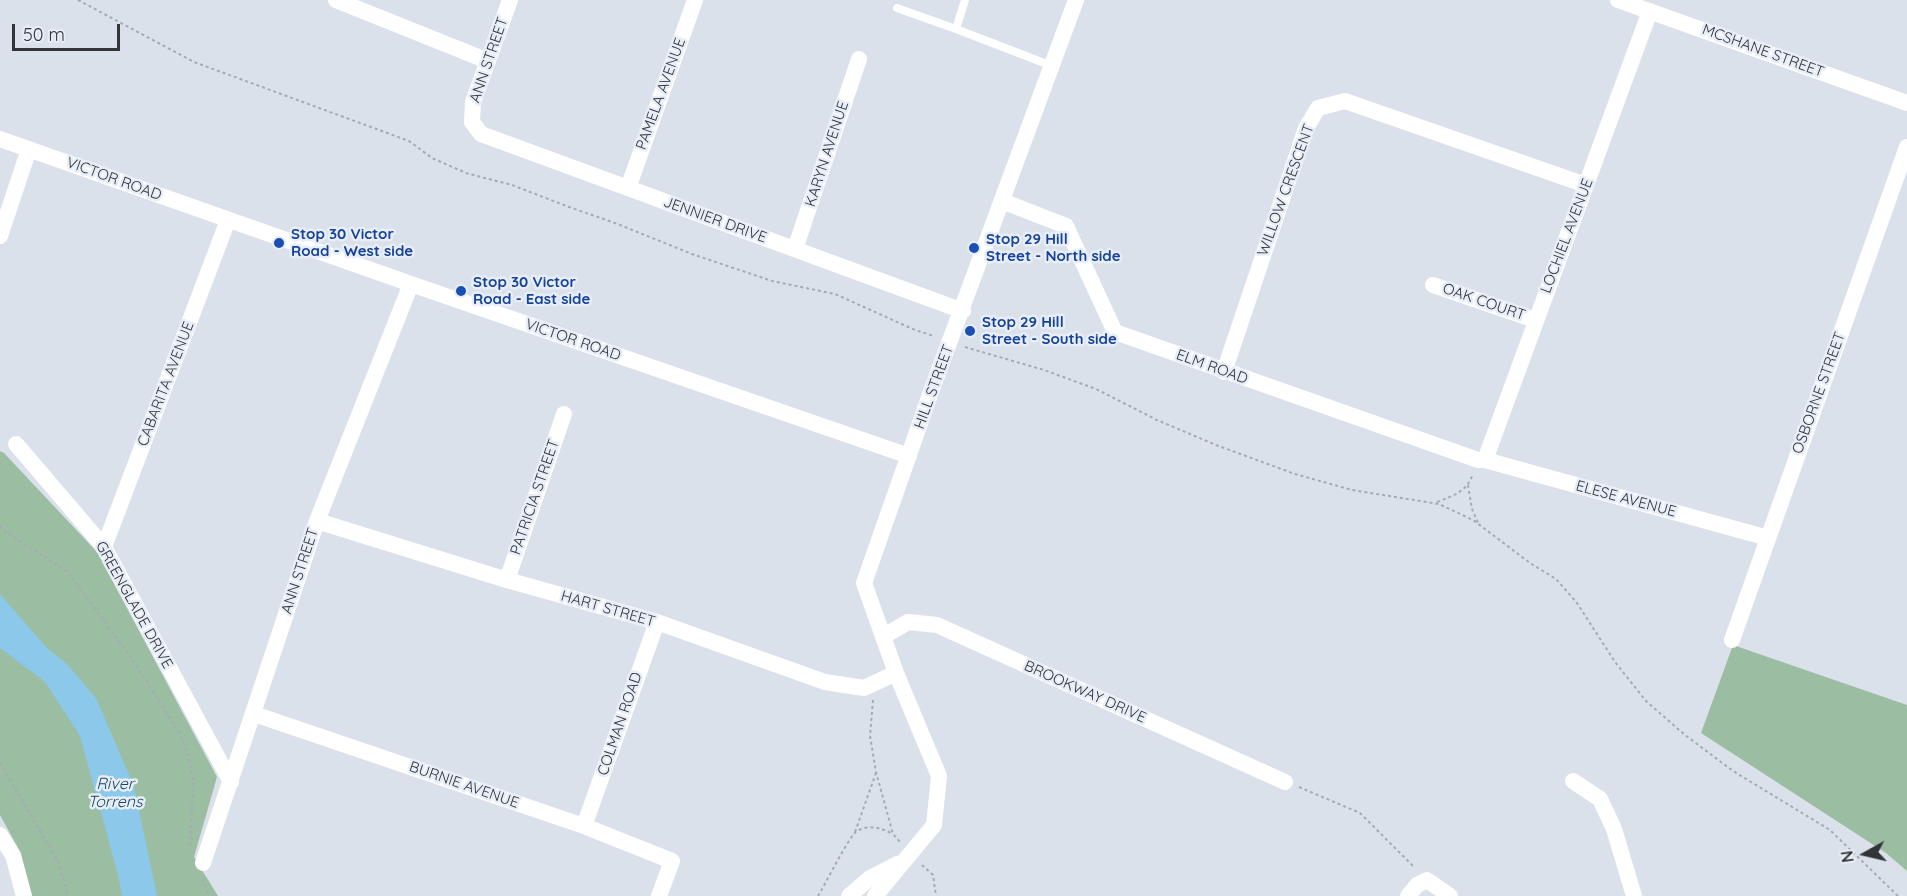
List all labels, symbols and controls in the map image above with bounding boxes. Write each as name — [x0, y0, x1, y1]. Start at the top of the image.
scale bar — [15, 12, 123, 50]
street label: ANN STREET — [466, 15, 512, 105]
street label: MCSHANE STREET — [1700, 21, 1826, 81]
text: 50 m — [23, 23, 65, 46]
street label: PAMELA AVENUE — [632, 36, 690, 152]
street label: KARYN AVENUE — [801, 99, 853, 209]
street label: WILLOW CRESCENT — [1254, 122, 1318, 258]
street label: VICTOR ROAD — [64, 153, 164, 205]
street label: LOCHIEL AVENUE — [1537, 176, 1597, 296]
street label: JENNIER DRIVE — [661, 193, 769, 247]
place label: Stop 30 Victor Road - West side — [291, 225, 413, 260]
place label: Stop 29 Hill Street - North side — [986, 230, 1121, 265]
marker: Stop 30 Victor Road - West side — [272, 236, 286, 250]
marker: Stop 29 Hill Street - North side — [967, 241, 981, 255]
place label: Stop 30 Victor Road - East side — [473, 273, 590, 308]
street label: OAK COURT — [1440, 279, 1528, 325]
marker: Stop 30 Victor Road - East side — [454, 284, 468, 298]
place label: Stop 29 Hill Street - South side — [982, 313, 1117, 348]
street label: VICTOR ROAD — [523, 315, 623, 365]
street label: CABARITA AVENUE — [134, 319, 198, 449]
marker: Stop 29 Hill Street - South side — [963, 324, 977, 338]
street label: OSBORNE STREET — [1789, 330, 1849, 456]
street label: HILL STREET — [910, 342, 958, 432]
street label: ELM ROAD — [1174, 346, 1250, 388]
street label: PATRICIA STREET — [507, 437, 563, 557]
street label: ELESE AVENUE — [1574, 477, 1678, 521]
street label: ANN STREET — [278, 526, 322, 616]
street label: GREENGLADE DRIVE — [91, 538, 177, 672]
street label: HART STREET — [559, 587, 657, 631]
street label: BROOKWAY DRIVE — [1021, 657, 1149, 727]
street label: COLMAN ROAD — [594, 670, 646, 778]
street label: BURNIE AVENUE — [407, 758, 521, 812]
water label: River Torrens — [87, 774, 143, 812]
north arrow — [1835, 824, 1895, 884]
text: N — [1836, 849, 1858, 864]

